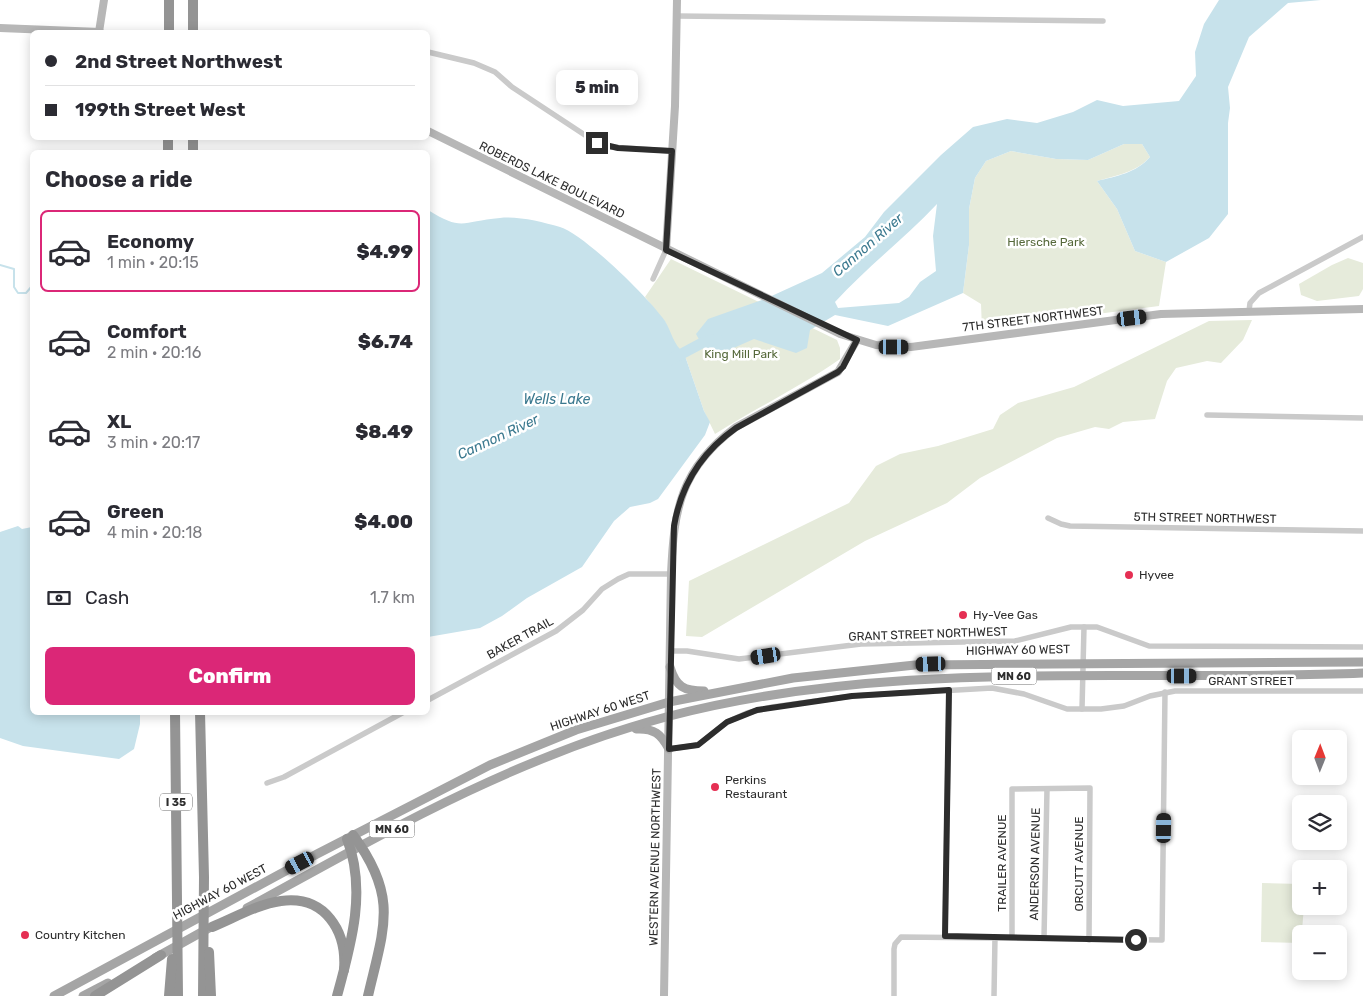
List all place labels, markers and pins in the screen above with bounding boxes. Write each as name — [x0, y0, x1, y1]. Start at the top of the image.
place label: Hyvee — [1139, 568, 1174, 582]
marker: Hyvee — [1123, 569, 1135, 581]
place label: Hy-Vee Gas — [973, 608, 1038, 622]
marker: Hy-Vee Gas — [957, 609, 969, 621]
place label: Perkins Restaurant — [725, 773, 787, 801]
marker: Perkins Restaurant — [709, 781, 721, 793]
place label: Country Kitchen — [35, 928, 126, 942]
marker: Country Kitchen — [19, 929, 31, 941]

